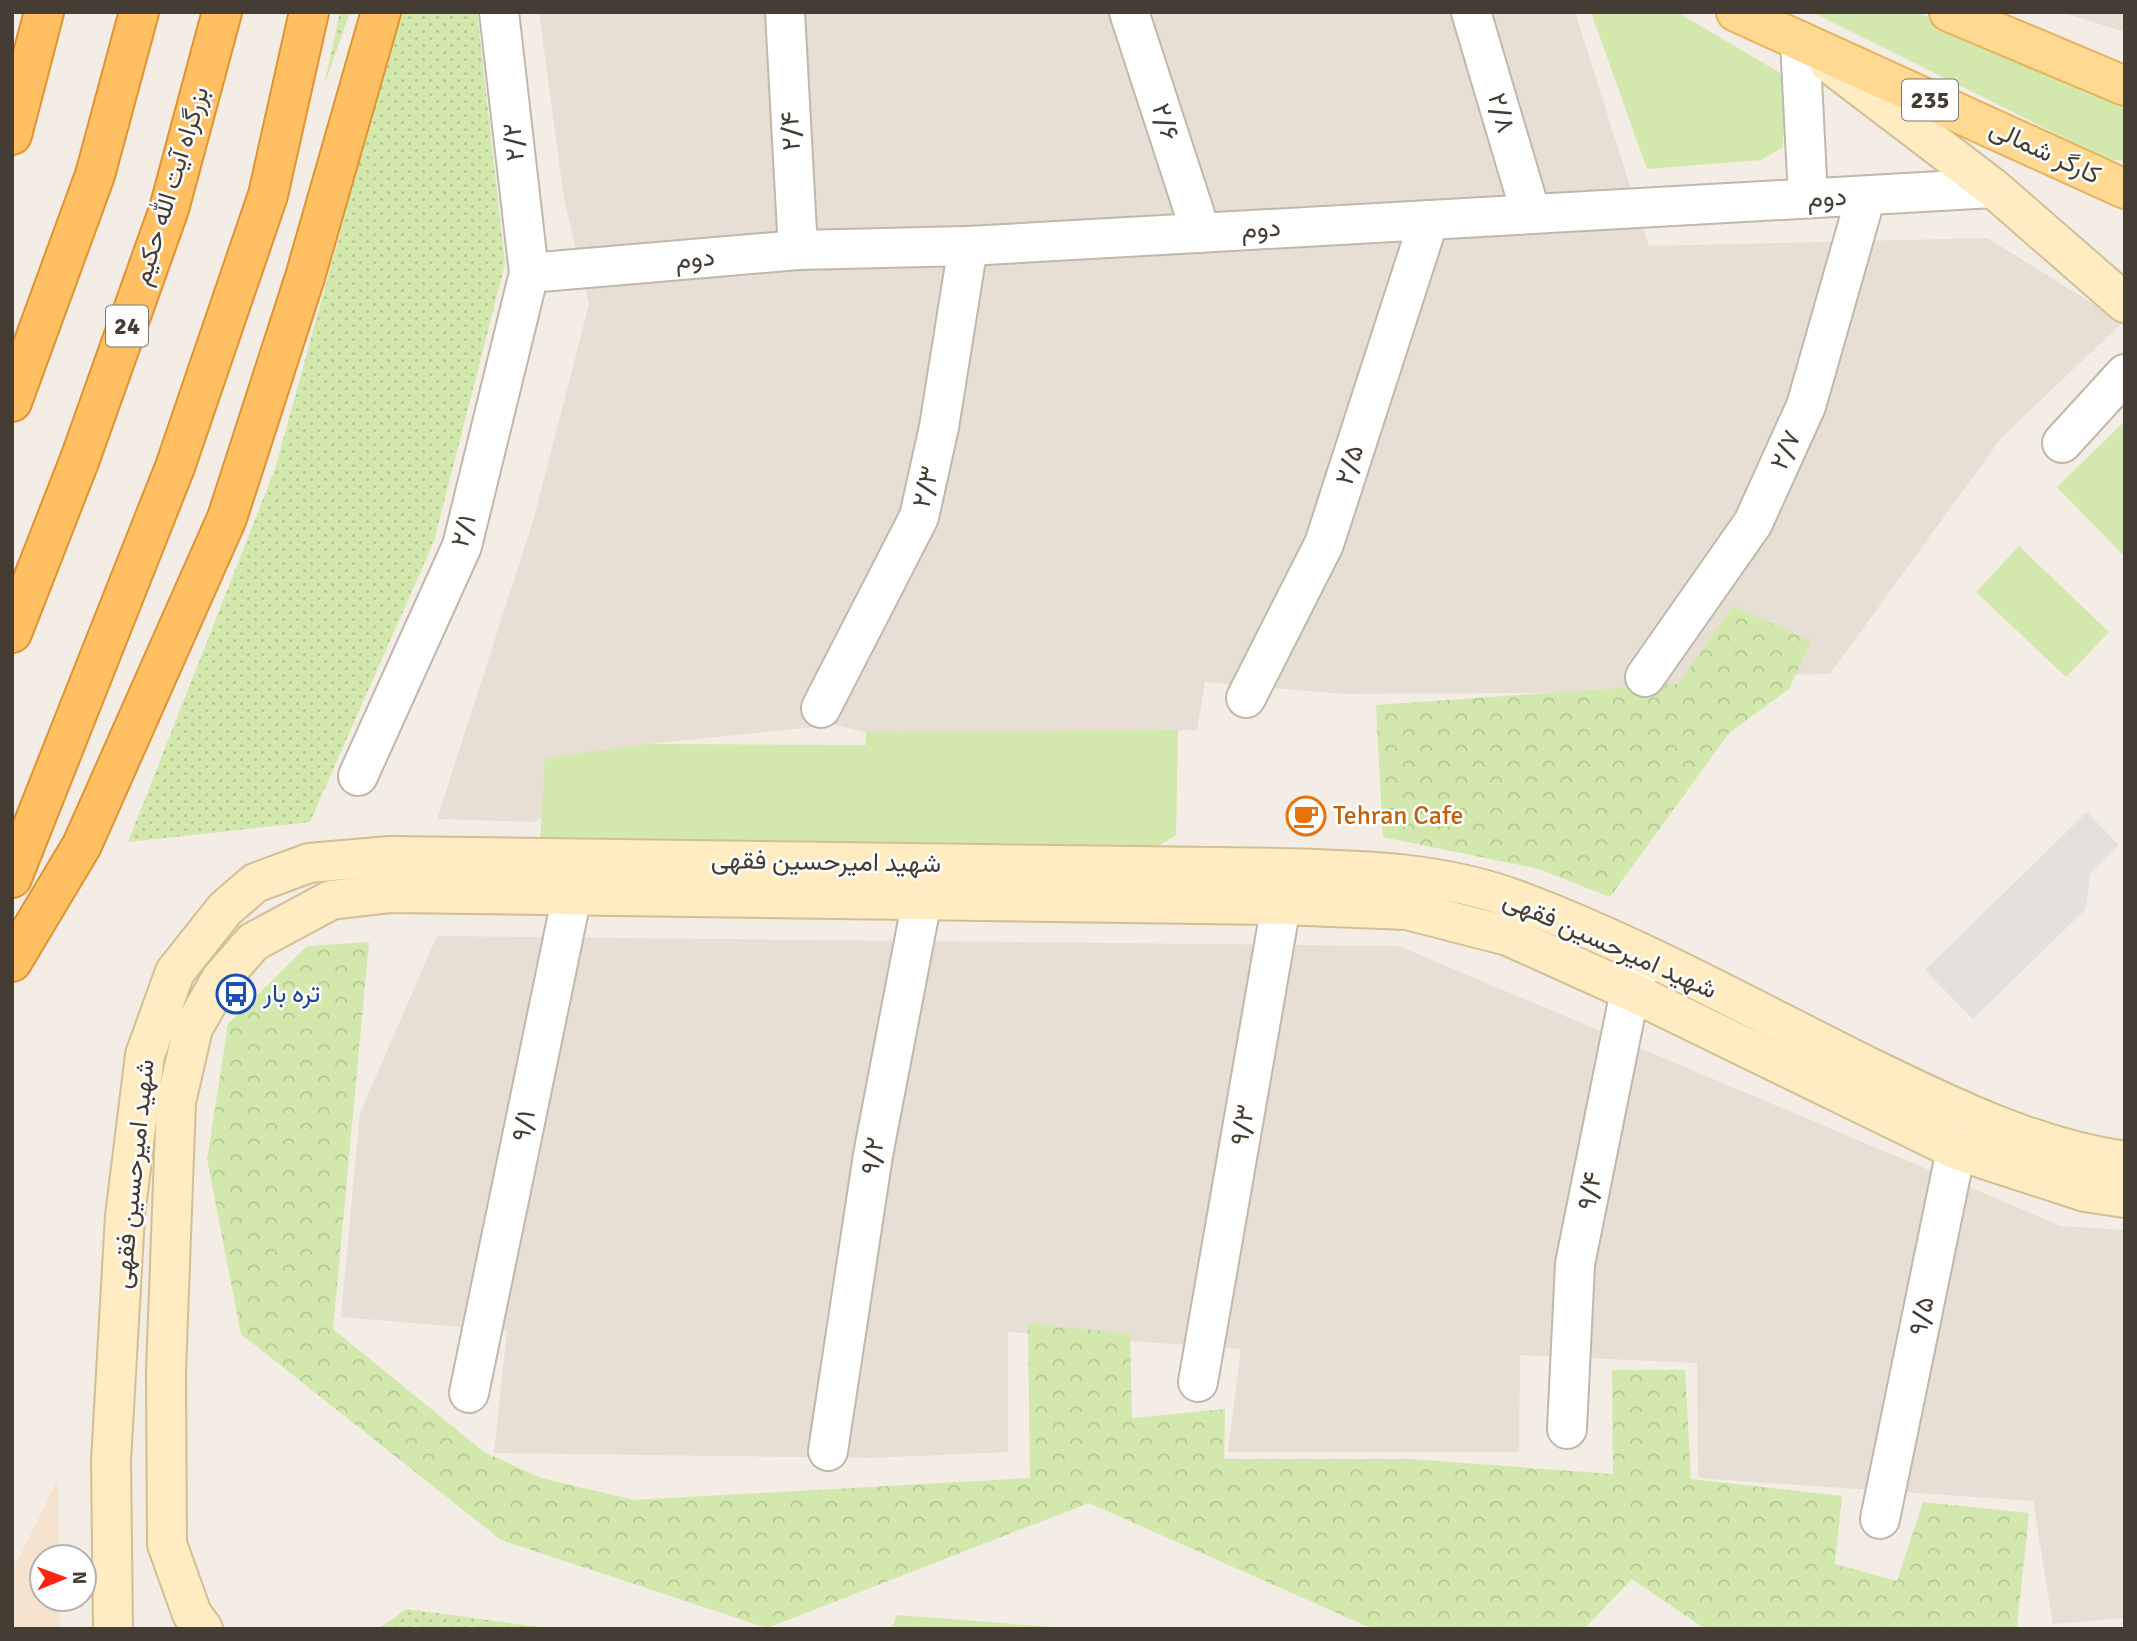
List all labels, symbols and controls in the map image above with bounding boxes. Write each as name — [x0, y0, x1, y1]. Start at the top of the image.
road number: 235 — [1902, 80, 1958, 120]
street label: بزرگراه آیت الله حکیم — [126, 83, 216, 289]
street label: ۲/۸ — [1480, 89, 1522, 137]
street label: ۲/۶ — [1144, 99, 1186, 145]
street label: ۲/۴ — [774, 110, 808, 152]
street label: کارگر شمالی — [1984, 112, 2106, 192]
street label: ۲/۲ — [496, 121, 532, 163]
street label: دوم — [1806, 181, 1848, 215]
street label: دوم — [1240, 212, 1282, 246]
street label: دوم — [674, 241, 716, 277]
road number: 24 — [106, 306, 148, 346]
street label: ۲/۷ — [1763, 425, 1809, 475]
street label: ۲/۵ — [1329, 441, 1371, 489]
street label: ۲/۳ — [906, 463, 946, 511]
street label: ۲/۱ — [444, 511, 484, 551]
cafe icon: Tehran Cafe — [1285, 795, 1327, 837]
place label: Tehran Cafe — [1333, 800, 1463, 832]
street label: شهید امیرحسین فقهی — [710, 844, 942, 880]
street label: شهید امیرحسین فقهی — [1498, 884, 1722, 1006]
bus stop icon: تره بار — [215, 973, 257, 1015]
place label: تره بار — [262, 978, 320, 1010]
street label: شهید امیرحسین فقهی — [106, 1058, 162, 1290]
street label: ۹/۳ — [1224, 1102, 1262, 1148]
street label: ۹/۱ — [505, 1108, 543, 1144]
street label: ۹/۲ — [854, 1135, 892, 1177]
street label: ۹/۴ — [1571, 1169, 1609, 1213]
street label: ۹/۵ — [1902, 1294, 1942, 1338]
north arrow — [28, 1543, 98, 1613]
text: N — [67, 1571, 91, 1585]

